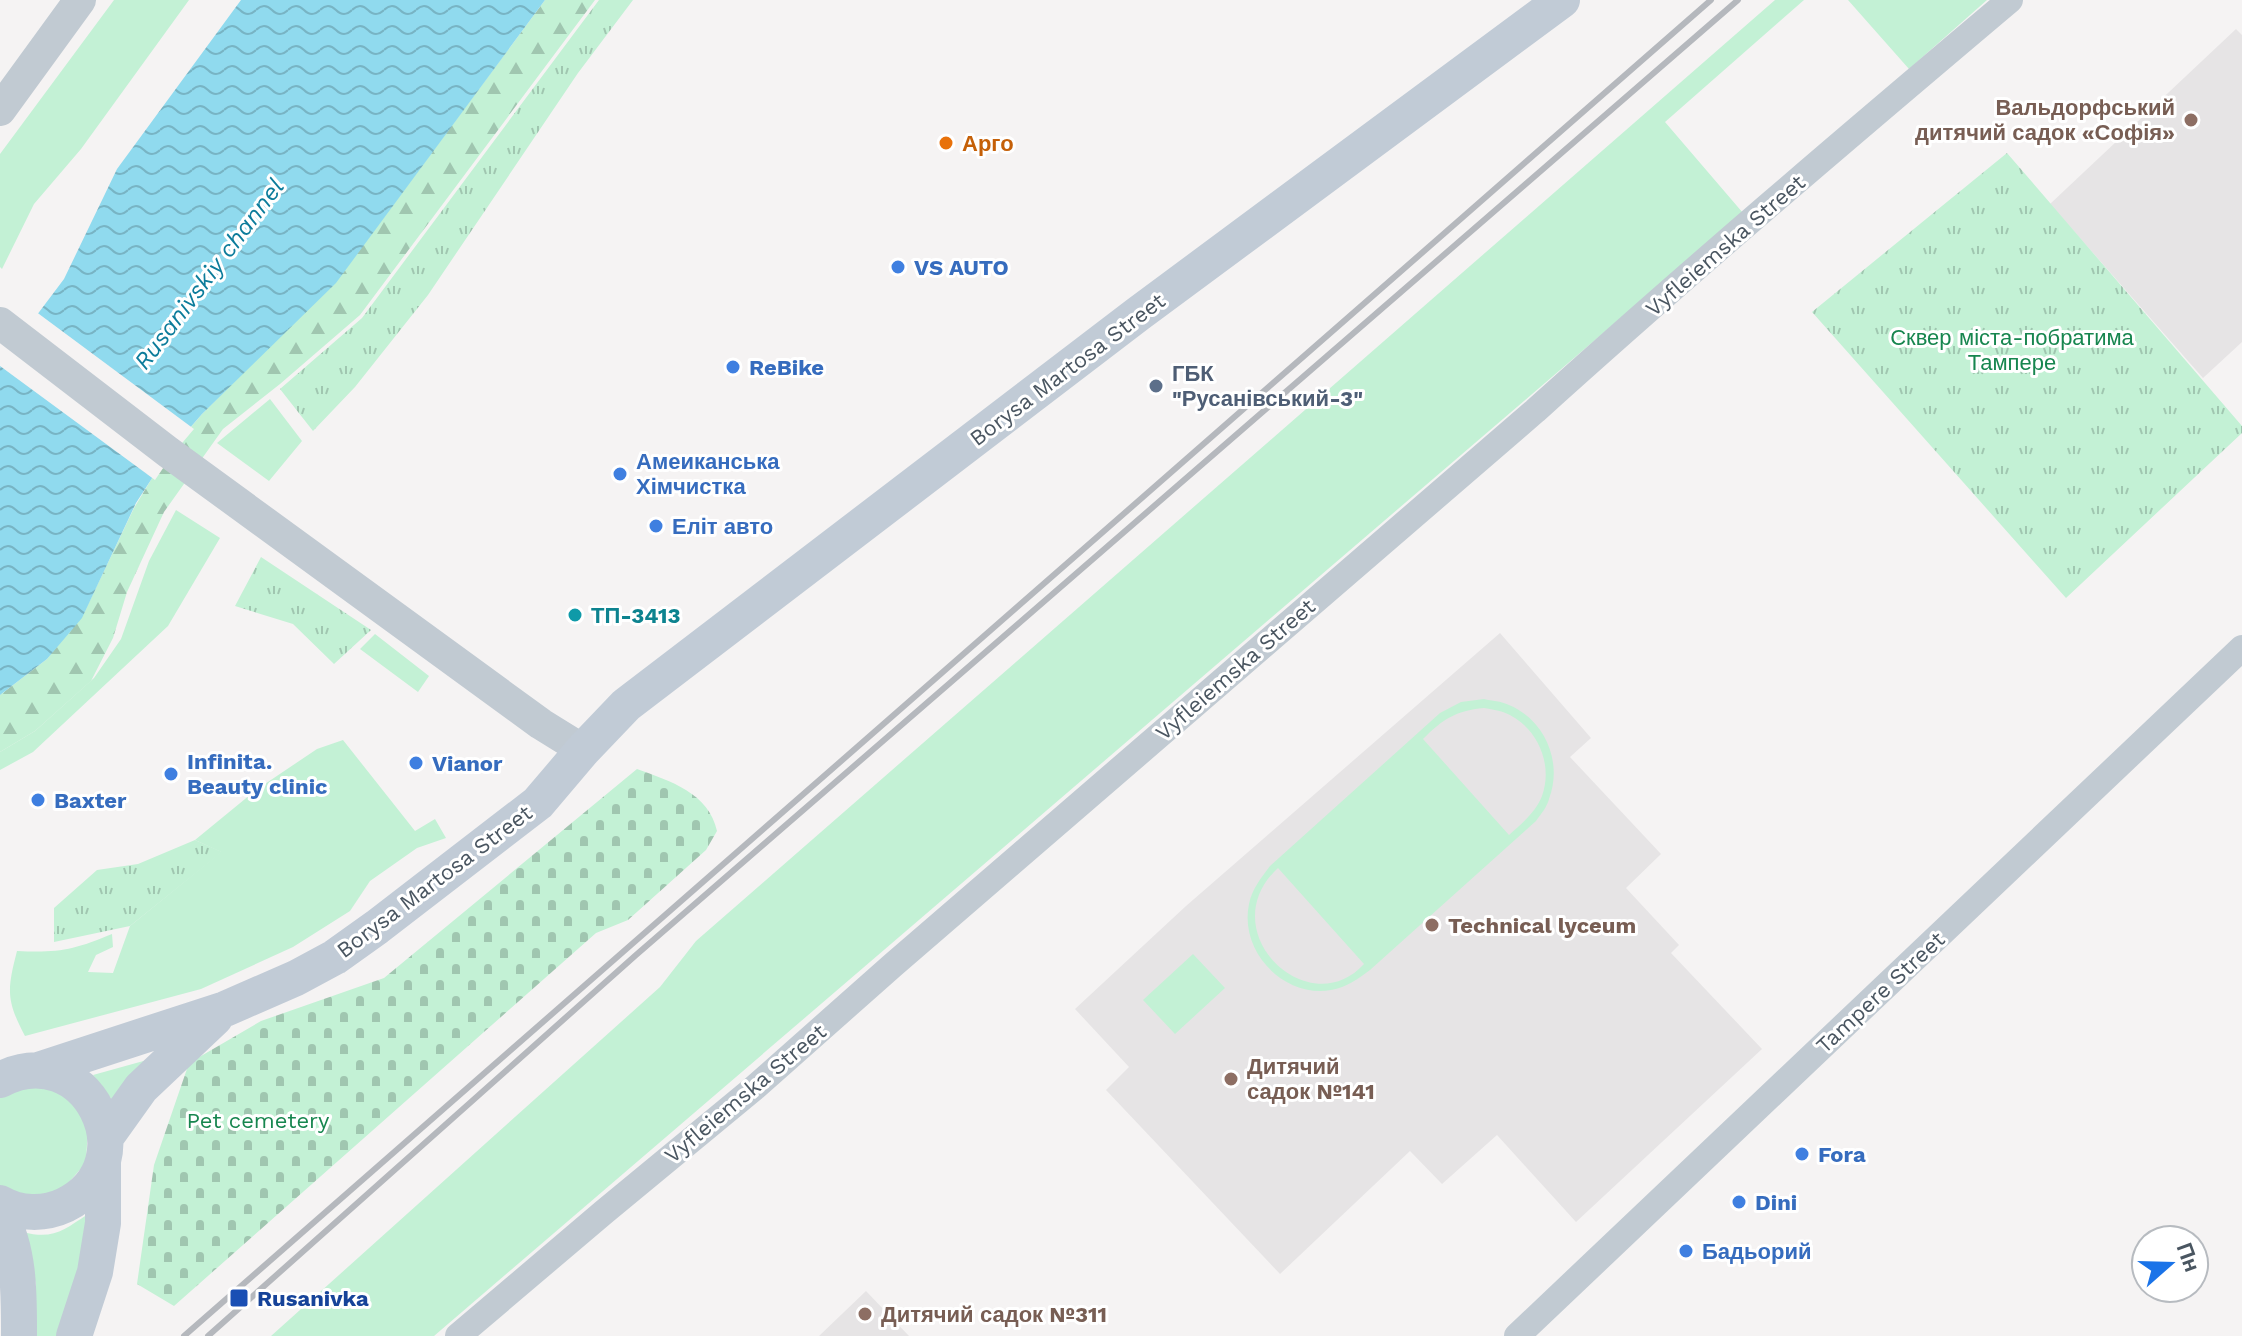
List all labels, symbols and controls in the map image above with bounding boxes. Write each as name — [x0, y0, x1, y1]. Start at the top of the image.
place label: Вальдорфський дитячий садок «Софія» — [1915, 95, 2175, 145]
marker: Вальдорфський дитячий садок «Софія» — [2182, 111, 2200, 129]
place label: Арго — [962, 131, 1014, 156]
marker: Арго — [937, 134, 955, 152]
street label: Vyfleiemska Street — [1641, 170, 1810, 321]
water label: Rusanivskiy channel — [128, 173, 290, 375]
place label: VS AUTO — [914, 255, 1009, 280]
marker: VS AUTO — [889, 258, 907, 276]
street label: Borysa Martosa Street — [965, 288, 1170, 451]
park label: Сквер міста-побратима Тампере — [1890, 325, 2135, 375]
place label: ReBike — [749, 355, 824, 380]
marker: ReBike — [724, 358, 742, 376]
place label: ГБК "Русанівський-3" — [1172, 361, 1363, 411]
marker: ГБК "Русанівський-3" — [1147, 377, 1165, 395]
place label: Амеиканська Хімчистка — [636, 449, 780, 499]
marker: Амеиканська Хімчистка — [611, 465, 629, 483]
place label: Еліт авто — [672, 514, 773, 539]
marker: Еліт авто — [647, 517, 665, 535]
street label: Vyfleiemska Street — [1151, 594, 1320, 745]
place label: ТП-3413 — [591, 603, 680, 628]
marker: ТП-3413 — [566, 606, 584, 624]
place label: Infinita. Beauty clinic — [187, 749, 328, 799]
place label: Vianor — [432, 751, 503, 776]
marker: Vianor — [407, 754, 425, 772]
marker: Infinita. Beauty clinic — [162, 765, 180, 783]
place label: Baxter — [54, 788, 127, 813]
marker: Baxter — [29, 791, 47, 809]
street label: Borysa Martosa Street — [332, 800, 537, 963]
place label: Technical lyceum — [1448, 913, 1636, 938]
marker: Technical lyceum — [1423, 916, 1441, 934]
street label: Tampere Street — [1811, 927, 1950, 1058]
street label: Vyfleiemska Street — [660, 1019, 831, 1168]
place label: Дитячий садок №141 — [1247, 1054, 1375, 1104]
marker: Дитячий садок №141 — [1222, 1070, 1240, 1088]
park label: Pet cemetery — [187, 1108, 330, 1133]
place label: Fora — [1818, 1142, 1866, 1167]
marker: Fora — [1793, 1145, 1811, 1163]
place label: Dini — [1755, 1190, 1797, 1215]
marker: Dini — [1730, 1193, 1748, 1211]
north arrow — [2130, 1224, 2210, 1304]
place label: Бадьорий — [1702, 1239, 1811, 1264]
text: Пн — [2172, 1239, 2205, 1275]
marker: Бадьорий — [1677, 1242, 1695, 1260]
place label: Rusanivka — [257, 1286, 369, 1311]
marker: Rusanivka — [228, 1287, 250, 1309]
place label: Дитячий садок №311 — [881, 1302, 1107, 1327]
marker: Дитячий садок №311 — [856, 1305, 874, 1323]

